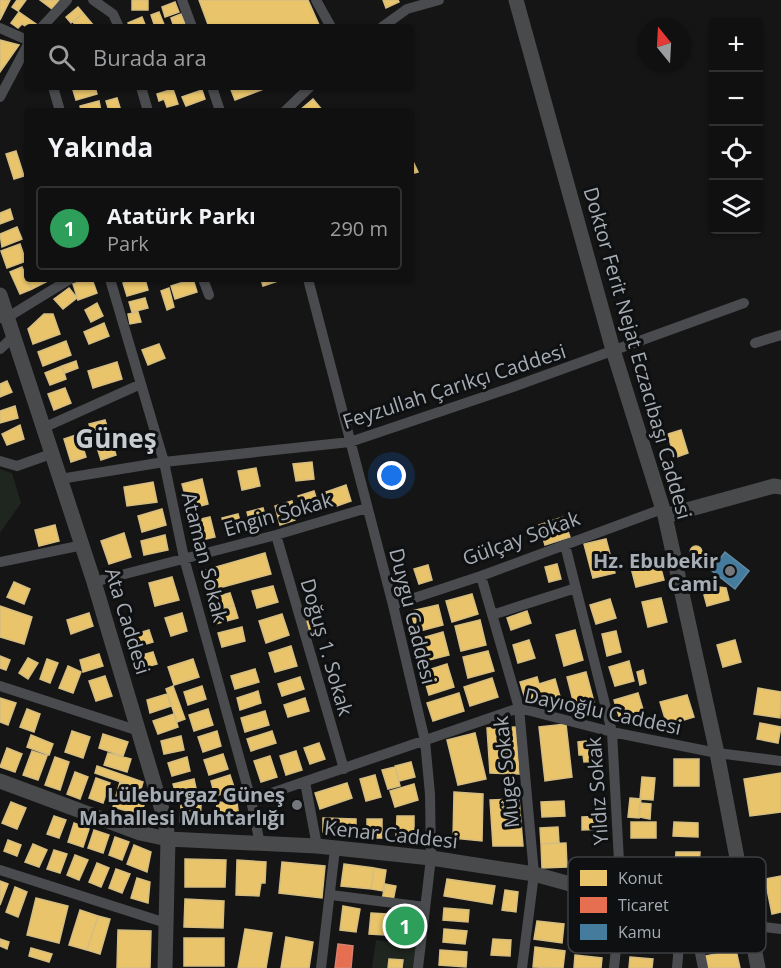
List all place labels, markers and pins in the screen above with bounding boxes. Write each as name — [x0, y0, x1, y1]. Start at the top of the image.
place label: Hz. Ebubekir Cami — [593, 547, 718, 597]
marker: Hz. Ebubekir Cami — [723, 564, 737, 578]
place label: Lüleburgaz Güneş Mahallesi Muhtarlığı — [79, 781, 285, 831]
marker: Lüleburgaz Güneş Mahallesi Muhtarlığı — [290, 798, 304, 812]
pin: 1 — [386, 904, 424, 948]

